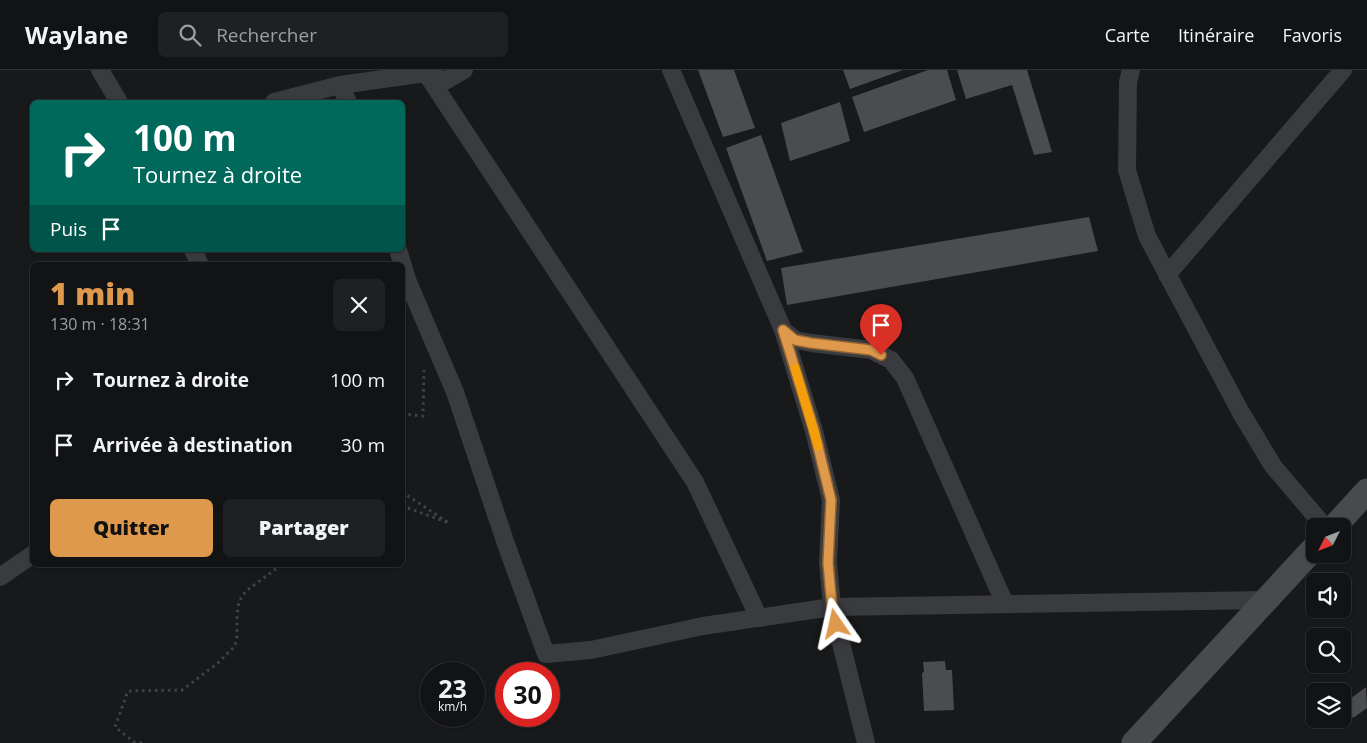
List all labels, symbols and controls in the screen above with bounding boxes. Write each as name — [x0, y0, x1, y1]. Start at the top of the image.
search box — [158, 12, 508, 57]
text: Waylane — [25, 18, 128, 51]
icon: search — [176, 21, 204, 49]
text: Rechercher — [216, 22, 317, 48]
text: Carte — [1105, 23, 1150, 47]
text: Itinéraire — [1178, 23, 1254, 47]
text: Favoris — [1282, 23, 1342, 47]
text: 100 m — [133, 114, 237, 161]
icon: right — [50, 120, 115, 185]
text: Tournez à droite — [133, 159, 302, 189]
icon: arrive — [97, 215, 125, 243]
text: Puis — [50, 216, 87, 242]
text: 1 min — [50, 273, 135, 314]
button: close — [333, 279, 385, 331]
pin — [860, 304, 902, 355]
icon: arrive — [867, 311, 895, 339]
text: 130 m · 18:31 — [50, 313, 150, 335]
icon: right — [50, 366, 78, 394]
text: Tournez à droite — [93, 367, 249, 393]
text: 100 m — [330, 367, 385, 393]
icon: arrive — [50, 431, 78, 459]
text: Arrivée à destination — [93, 432, 293, 458]
text: 30 m — [341, 432, 385, 458]
button: Quitter — [50, 499, 213, 557]
button: Partager — [223, 499, 385, 557]
north arrow — [1306, 518, 1351, 562]
map controls — [1306, 518, 1351, 728]
button: sound — [1306, 573, 1351, 618]
position arrow — [809, 597, 861, 649]
button: search — [1306, 628, 1351, 673]
speed limit sign: 30 — [495, 662, 560, 727]
text: 23 — [438, 671, 467, 705]
button: layers — [1306, 683, 1351, 728]
text: km/h — [438, 698, 467, 715]

